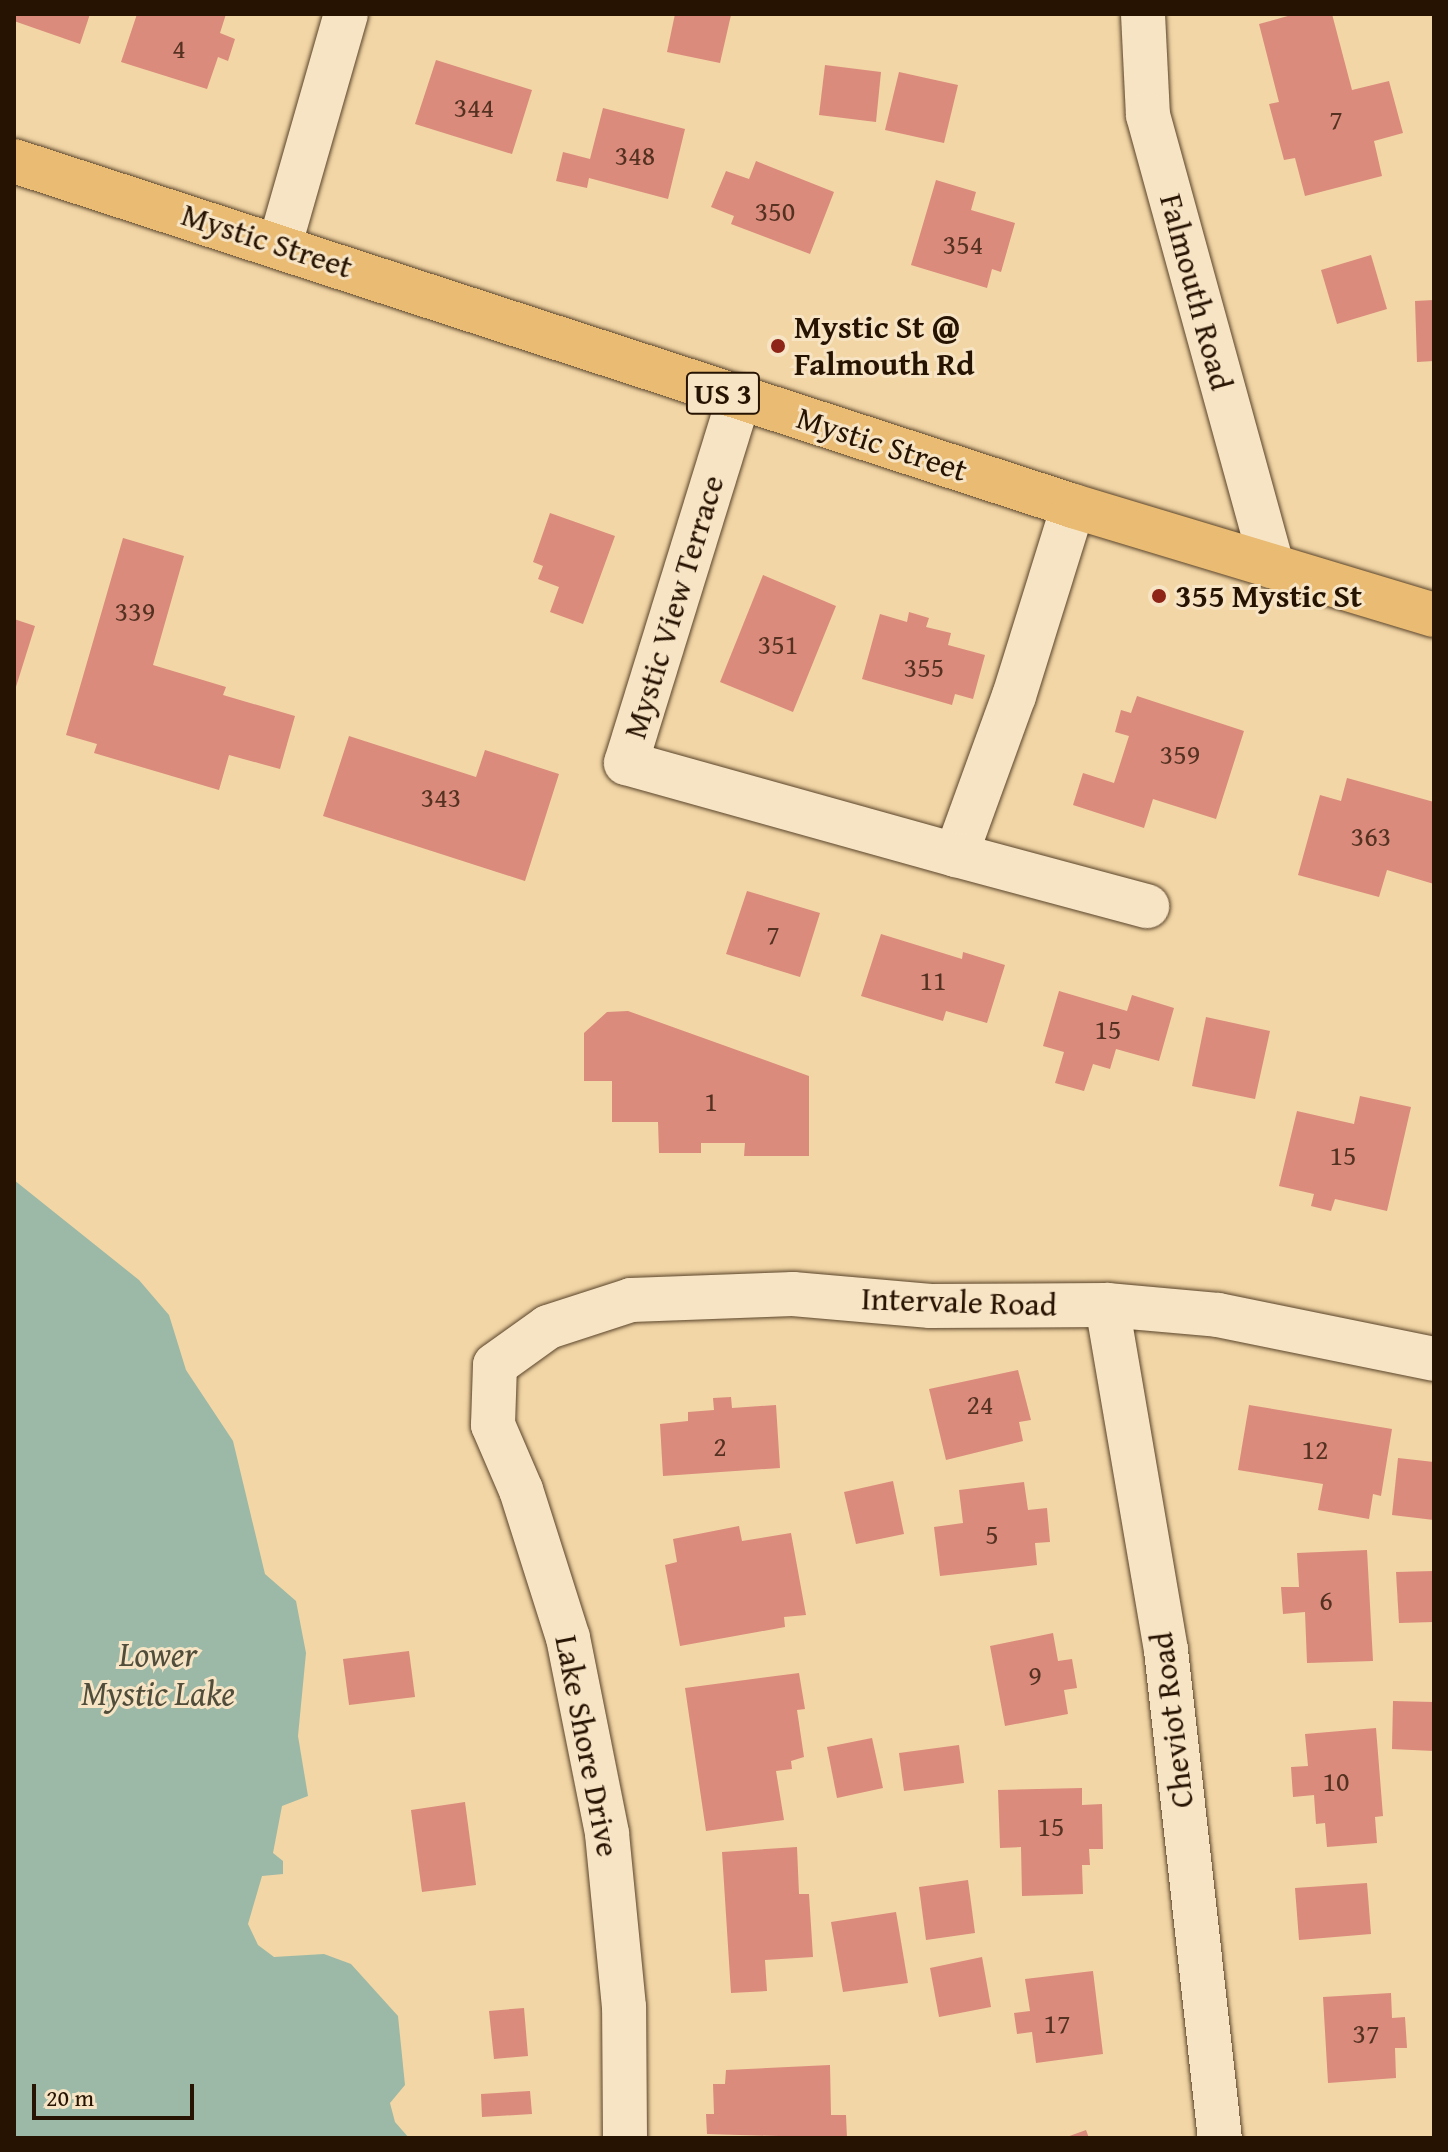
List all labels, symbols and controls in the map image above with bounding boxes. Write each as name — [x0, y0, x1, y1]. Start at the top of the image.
house number: 4 — [172, 31, 186, 65]
house number: 344 — [454, 90, 494, 124]
house number: 7 — [1329, 102, 1343, 136]
house number: 348 — [615, 138, 655, 172]
street label: Falmouth Road — [1151, 190, 1241, 394]
house number: 350 — [755, 194, 795, 228]
street label: Mystic Street — [177, 195, 357, 287]
house number: 354 — [943, 227, 983, 261]
place label: Mystic St @ Falmouth Rd — [794, 309, 975, 384]
marker: Mystic St @ Falmouth Rd — [769, 337, 787, 355]
road number: US 3 — [685, 367, 761, 419]
street label: Mystic Street — [792, 398, 972, 490]
street label: Mystic View Terrace — [616, 471, 732, 743]
place label: 355 Mystic St — [1175, 577, 1362, 615]
marker: 355 Mystic St — [1150, 587, 1168, 605]
house number: 339 — [115, 594, 155, 628]
house number: 351 — [758, 627, 798, 661]
house number: 355 — [904, 650, 944, 684]
house number: 359 — [1160, 737, 1200, 771]
house number: 343 — [421, 780, 461, 814]
house number: 363 — [1351, 819, 1391, 853]
house number: 7 — [766, 917, 780, 951]
house number: 11 — [920, 963, 946, 997]
house number: 15 — [1095, 1012, 1121, 1046]
house number: 1 — [704, 1084, 718, 1118]
house number: 15 — [1330, 1138, 1356, 1172]
street label: Intervale Road — [861, 1279, 1057, 1325]
house number: 24 — [967, 1387, 993, 1421]
house number: 2 — [713, 1429, 727, 1463]
house number: 12 — [1302, 1432, 1328, 1466]
house number: 5 — [985, 1517, 999, 1551]
house number: 6 — [1319, 1583, 1333, 1617]
street label: Cheviot Road — [1142, 1630, 1202, 1810]
street label: Lake Shore Drive — [547, 1632, 627, 1860]
water label: Lower Mystic Lake — [81, 1633, 235, 1712]
house number: 9 — [1028, 1658, 1042, 1692]
house number: 10 — [1323, 1764, 1349, 1798]
house number: 15 — [1038, 1809, 1064, 1843]
house number: 17 — [1044, 2006, 1070, 2040]
house number: 37 — [1353, 2016, 1379, 2050]
scale bar — [36, 2068, 198, 2118]
text: 20 m — [46, 2080, 94, 2115]

